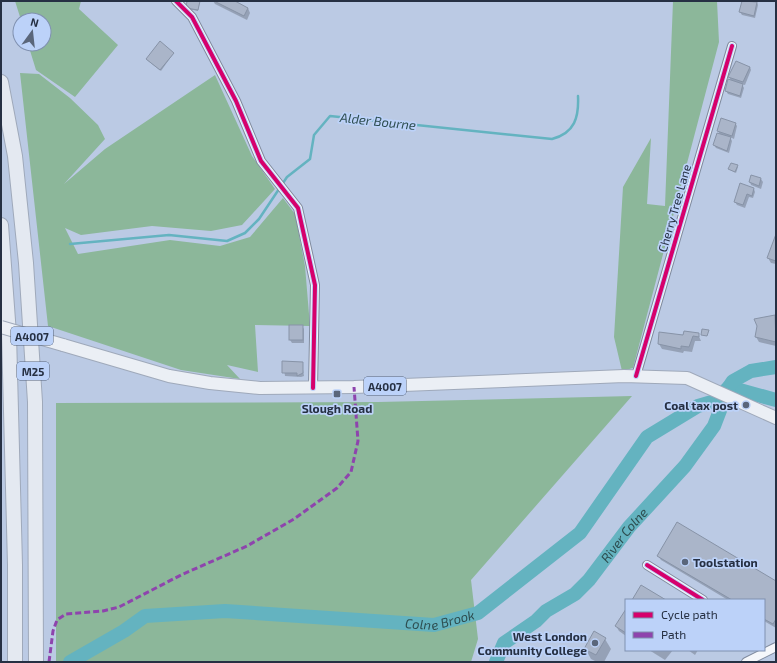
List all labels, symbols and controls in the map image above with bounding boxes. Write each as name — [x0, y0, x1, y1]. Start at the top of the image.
north arrow — [12, 12, 52, 52]
text: N — [29, 15, 40, 29]
water label: Alder Bourne — [338, 109, 417, 133]
street label: Cherry Tree Lane — [655, 163, 693, 253]
road number: A4007 — [11, 327, 53, 345]
road number: M25 — [17, 362, 49, 380]
road number: A4007 — [364, 377, 406, 395]
marker: Slough Road — [332, 389, 342, 399]
place label: Coal tax post — [664, 398, 738, 412]
marker: Coal tax post — [741, 400, 751, 410]
place label: Slough Road — [302, 401, 372, 415]
water label: River Colne — [597, 504, 651, 566]
place label: Toolstation — [693, 555, 758, 569]
marker: Toolstation — [680, 557, 690, 567]
legend — [625, 599, 765, 651]
water label: Colne Brook — [405, 606, 476, 633]
text: Cycle path — [661, 607, 718, 621]
text: Path — [661, 627, 686, 641]
place label: West London Community College — [478, 629, 587, 658]
marker: West London Community College — [590, 638, 600, 648]

